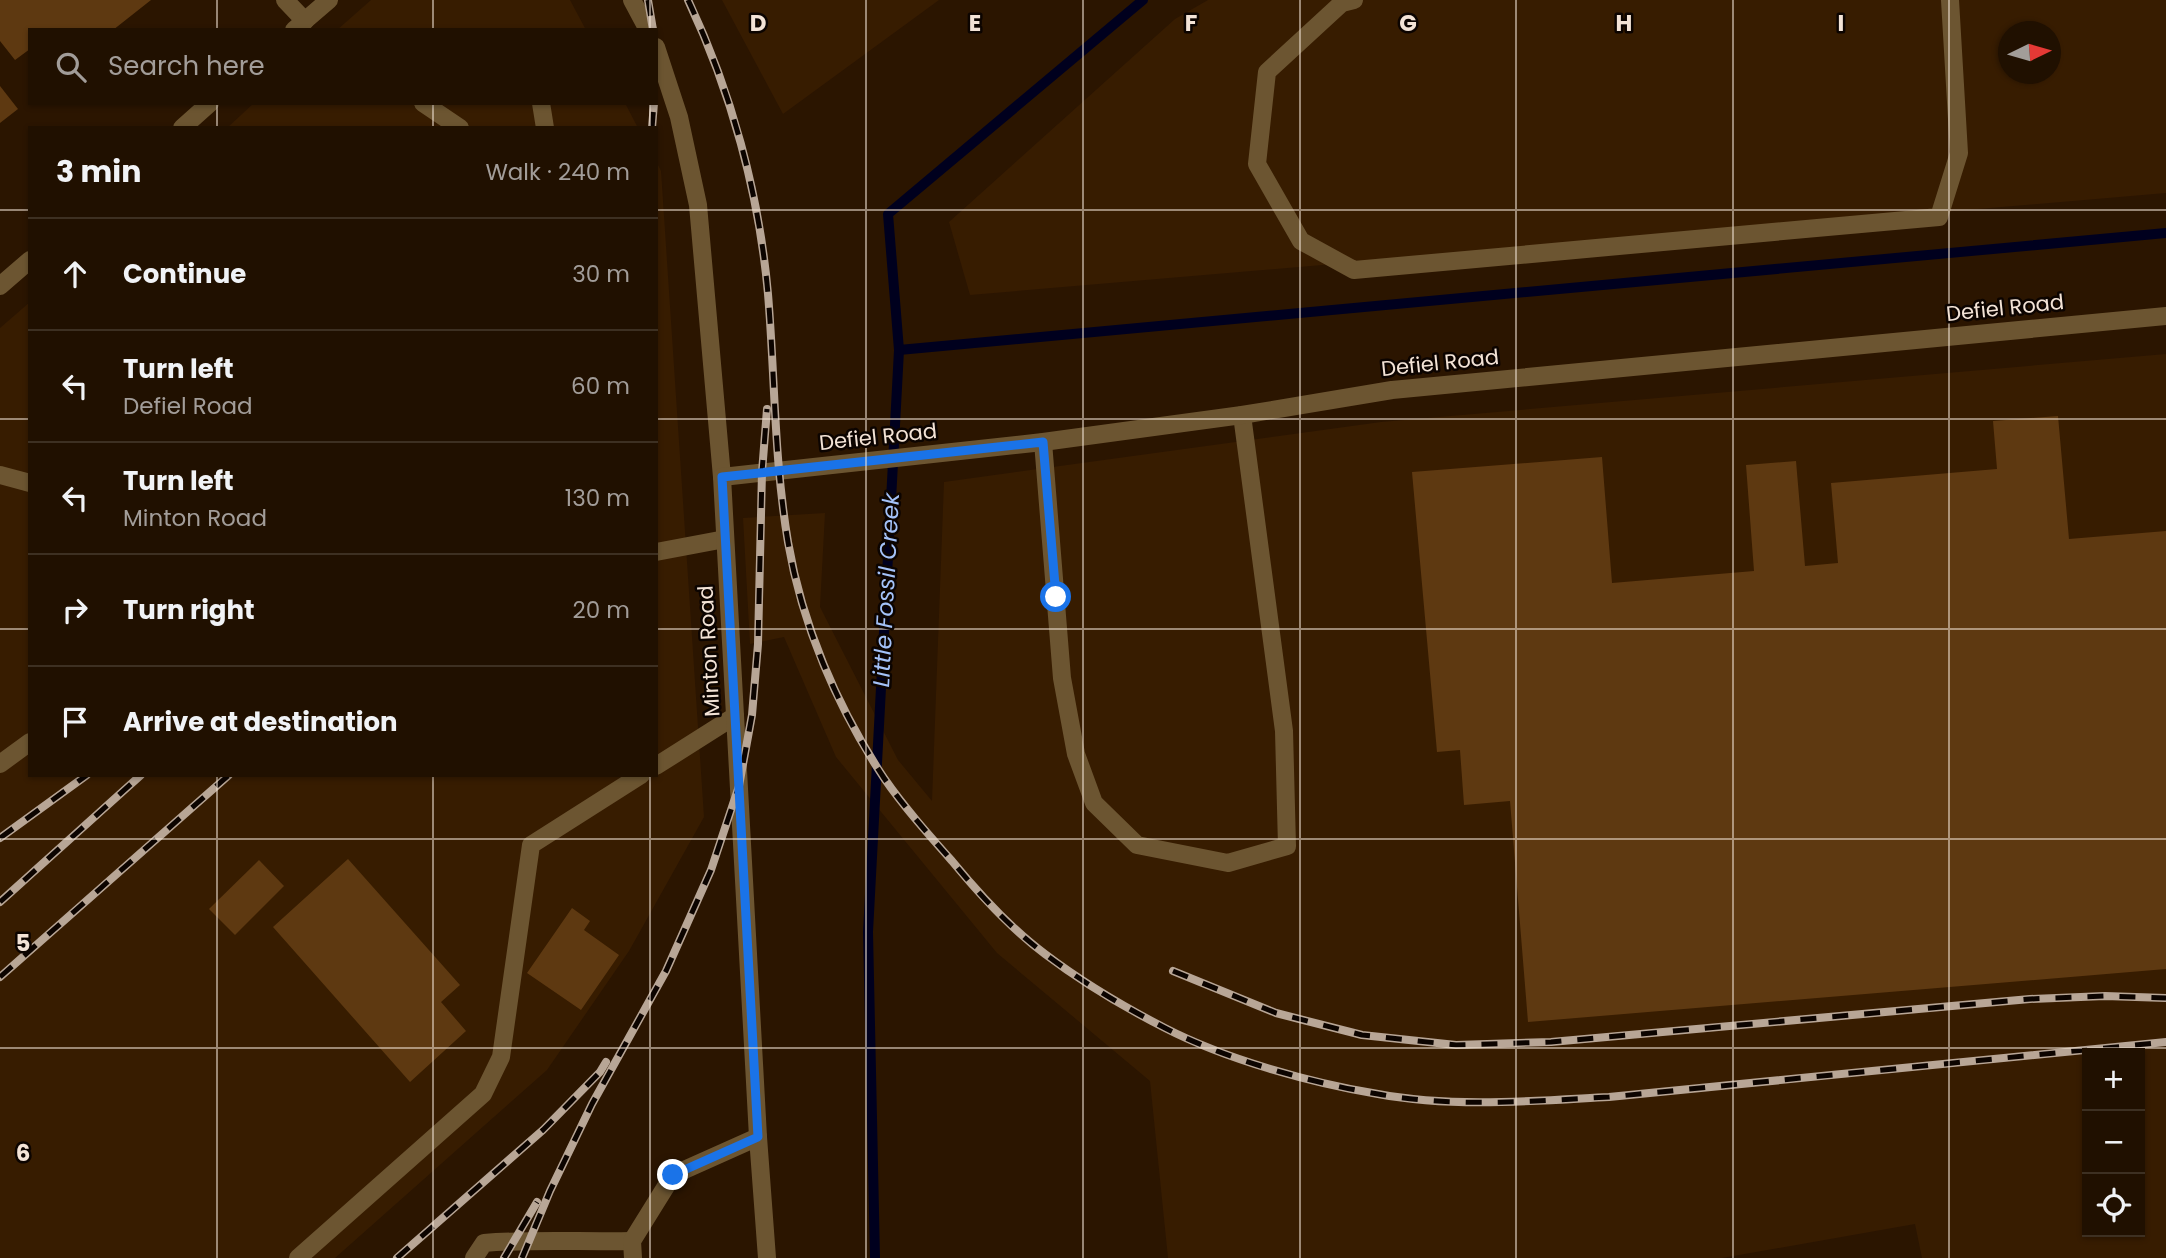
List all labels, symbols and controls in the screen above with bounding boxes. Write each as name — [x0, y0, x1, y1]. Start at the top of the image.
text: D — [750, 7, 766, 39]
text: E — [969, 7, 981, 39]
text: F — [1185, 7, 1197, 39]
text: G — [1399, 7, 1417, 39]
text: H — [1616, 7, 1632, 39]
text: I — [1838, 7, 1844, 39]
north arrow — [1998, 21, 2061, 84]
search box — [28, 28, 658, 105]
icon: search — [52, 48, 90, 86]
text: Search here — [108, 48, 265, 84]
text: 3 min — [56, 150, 141, 193]
text: Walk · 240 m — [485, 156, 630, 188]
icon: ahead — [56, 255, 94, 293]
text: Continue — [123, 256, 246, 292]
text: 30 m — [572, 258, 630, 290]
street label: Defiel Road — [1945, 287, 2065, 328]
street label: Defiel Road — [1380, 342, 1500, 383]
text: Turn left — [123, 351, 234, 387]
icon: left — [56, 367, 94, 405]
text: 60 m — [571, 370, 630, 402]
text: Defiel Road — [123, 390, 253, 422]
street label: Defiel Road — [818, 416, 938, 457]
text: Turn left — [123, 463, 234, 499]
icon: left — [56, 479, 94, 517]
text: 130 m — [565, 482, 630, 514]
water label: Little Fossil Creek — [865, 491, 907, 688]
text: Minton Road — [123, 502, 267, 534]
route start — [1040, 581, 1071, 612]
street label: Minton Road — [691, 585, 726, 717]
icon: right — [56, 591, 94, 629]
text: Turn right — [123, 592, 255, 628]
text: 20 m — [572, 594, 630, 626]
icon: arrive — [56, 703, 94, 741]
text: Arrive at destination — [123, 704, 398, 740]
text: 5 — [16, 927, 30, 959]
map controls — [2082, 1048, 2145, 1237]
button: + — [2082, 1048, 2145, 1111]
button: − — [2082, 1111, 2145, 1174]
text: 6 — [16, 1137, 30, 1169]
route end — [657, 1159, 688, 1190]
button: locate — [2082, 1174, 2145, 1237]

